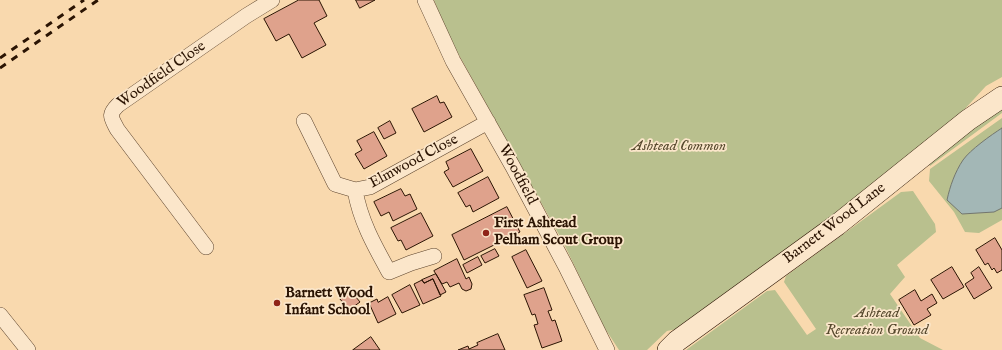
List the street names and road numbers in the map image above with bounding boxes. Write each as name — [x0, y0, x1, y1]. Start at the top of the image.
street label: Woodfield Close — [114, 38, 210, 112]
street label: Elmwood Close — [366, 131, 462, 193]
street label: Woodfield — [494, 142, 540, 208]
street label: Barnett Wood Lane — [780, 180, 890, 268]

